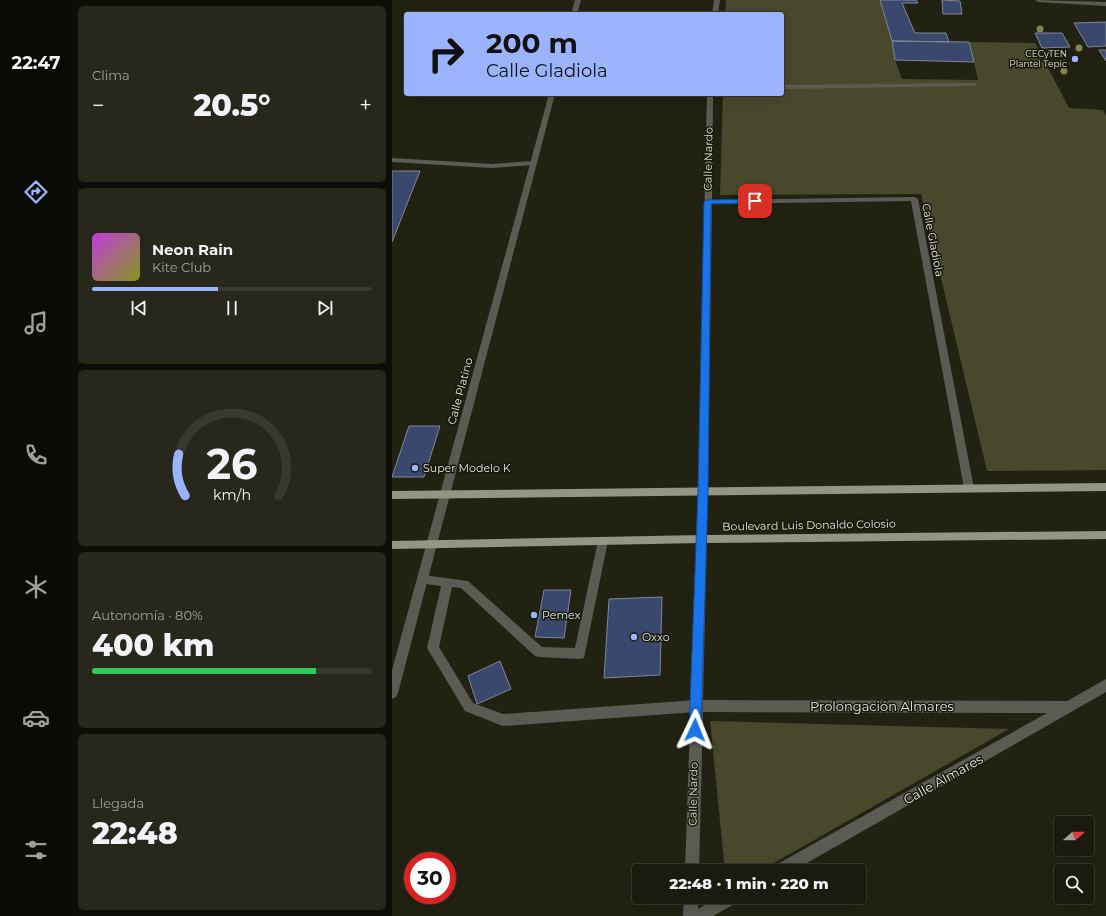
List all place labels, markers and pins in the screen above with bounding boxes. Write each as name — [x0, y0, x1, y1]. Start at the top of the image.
place label: CECyTEN Plantel Tepic — [1009, 48, 1067, 69]
marker: CECyTEN Plantel Tepic — [1070, 54, 1080, 64]
pin — [738, 184, 772, 218]
place label: Super Modelo K — [423, 461, 511, 475]
marker: Super Modelo K — [410, 463, 420, 473]
place label: Pemex — [542, 608, 581, 622]
marker: Pemex — [529, 610, 539, 620]
place label: Oxxo — [642, 630, 670, 644]
marker: Oxxo — [629, 632, 639, 642]

